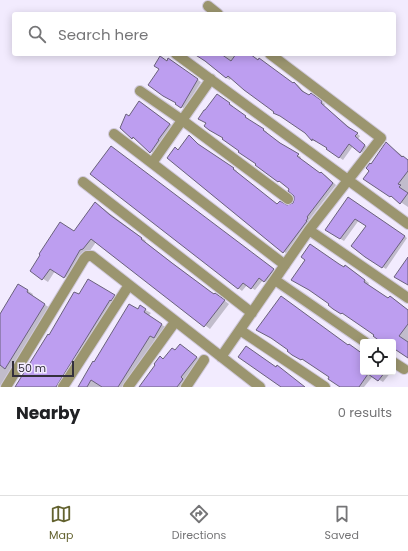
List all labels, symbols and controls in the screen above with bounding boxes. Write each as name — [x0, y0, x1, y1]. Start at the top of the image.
search box — [12, 12, 396, 56]
icon: search — [26, 23, 48, 45]
text: Search here — [58, 24, 148, 45]
map controls — [360, 339, 396, 375]
button: locate — [360, 339, 396, 375]
scale bar — [12, 359, 74, 378]
text: 50 m — [18, 360, 46, 376]
text: Nearby — [16, 401, 80, 425]
text: 0 results — [338, 403, 392, 422]
tab: Map — [49, 503, 73, 544]
tab: Directions — [172, 503, 226, 544]
tab: Saved — [325, 503, 359, 544]

